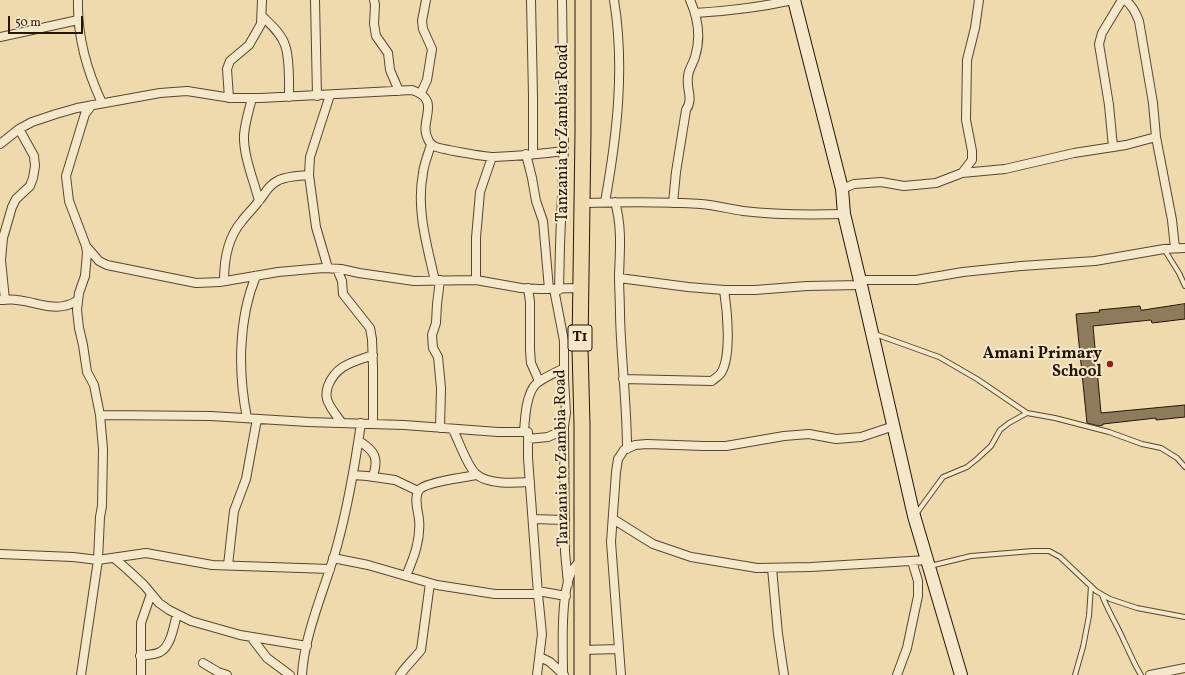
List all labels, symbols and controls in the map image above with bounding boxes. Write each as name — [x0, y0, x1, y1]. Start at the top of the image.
scale bar — [10, 8, 85, 34]
text: 50 m — [15, 15, 41, 31]
street label: Tanzania to Zambia Road — [554, 44, 574, 222]
road number: T1 — [568, 325, 592, 351]
place label: Amani Primary School — [983, 345, 1102, 383]
marker: Amani Primary School — [1105, 359, 1115, 369]
street label: Tanzania to Zambia Road — [552, 369, 574, 547]

